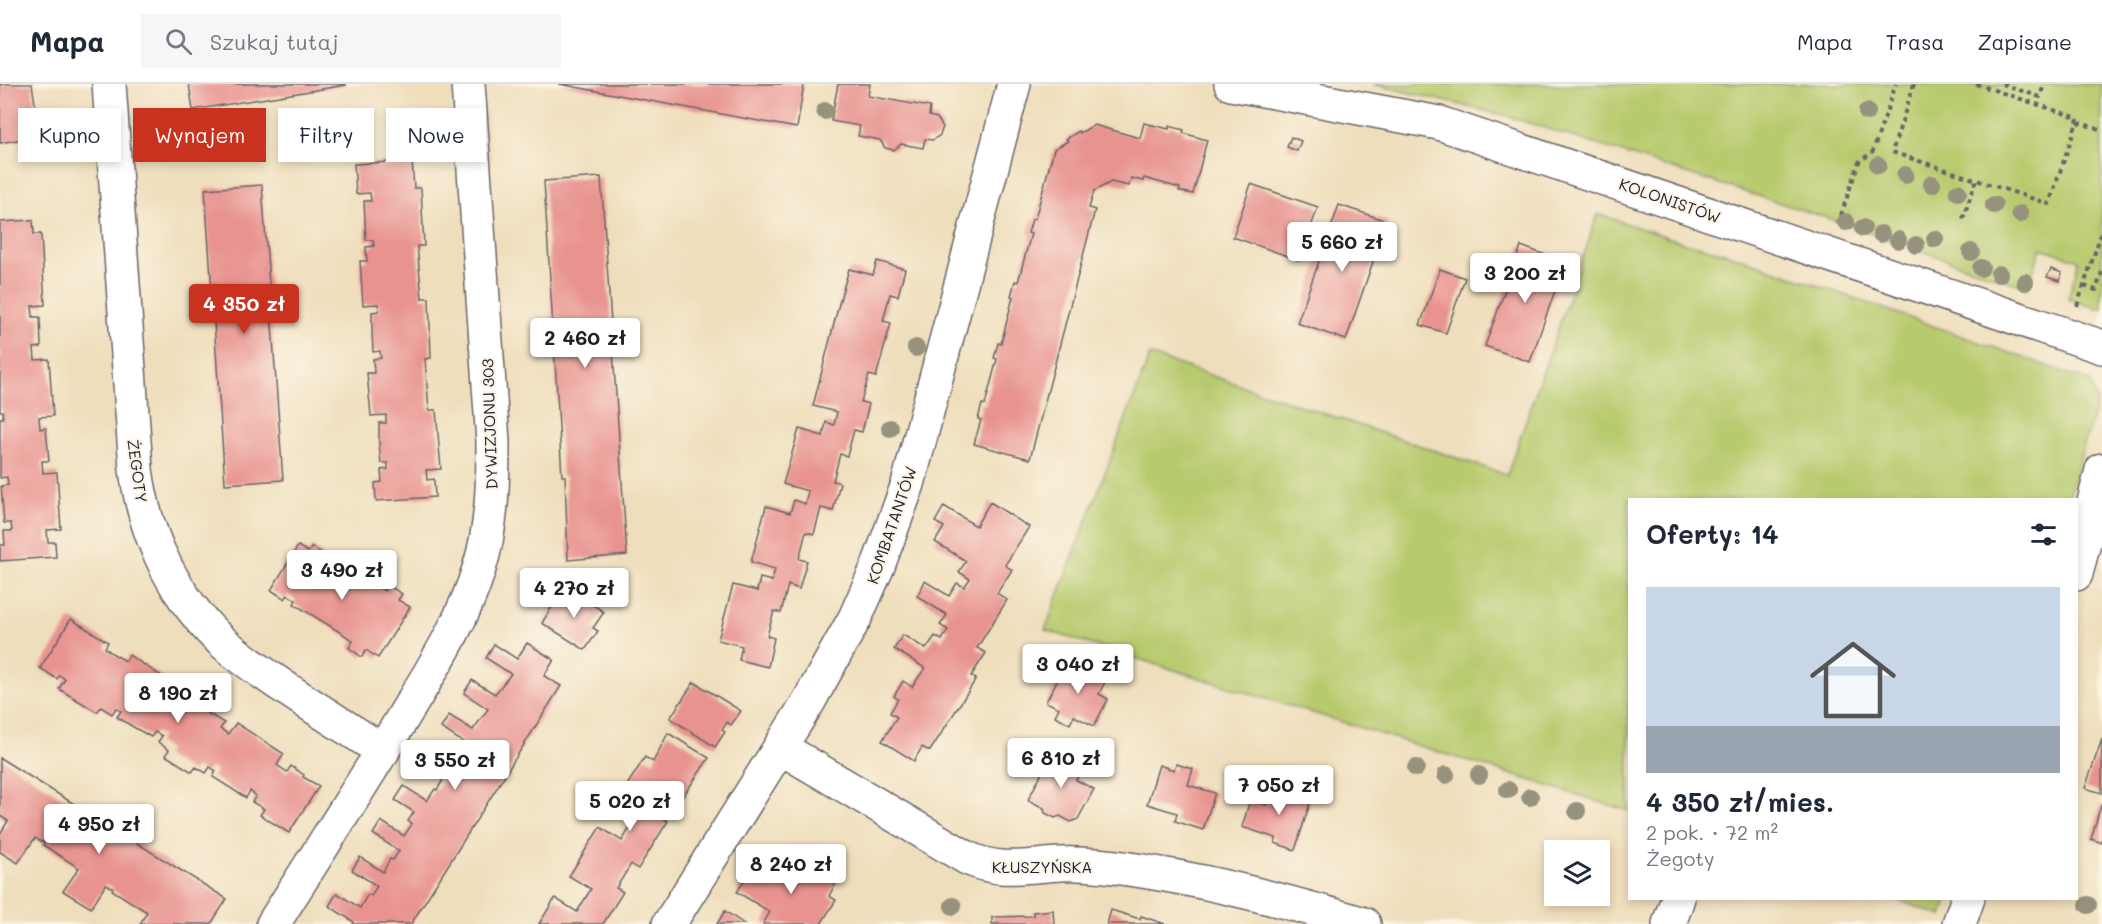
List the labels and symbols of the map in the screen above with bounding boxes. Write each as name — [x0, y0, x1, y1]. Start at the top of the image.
street label: KOLONISTÓW — [1616, 173, 1724, 227]
pin: 5 660 zł — [1280, 222, 1404, 273]
pin: 3 200 zł — [1463, 253, 1587, 304]
pin: 4 350 zł — [182, 284, 306, 335]
pin: 2 460 zł — [523, 318, 647, 369]
street label: DYWIZJONU 303 — [476, 358, 502, 490]
street label: ŻEGOTY — [123, 438, 153, 504]
street label: KOMBATANTÓW — [861, 463, 921, 587]
pin: 3 490 zł — [280, 550, 404, 601]
pin: 4 270 zł — [512, 568, 636, 619]
pin: 3 040 zł — [1016, 644, 1140, 695]
pin: 8 190 zł — [116, 673, 240, 724]
pin: 6 810 zł — [999, 738, 1123, 789]
pin: 3 550 zł — [393, 740, 517, 791]
pin: 7 050 zł — [1217, 765, 1341, 816]
pin: 5 020 zł — [568, 781, 692, 832]
pin: 4 950 zł — [37, 804, 161, 855]
pin: 8 240 zł — [729, 844, 853, 895]
street label: KŁUSZYŃSKA — [992, 856, 1092, 877]

